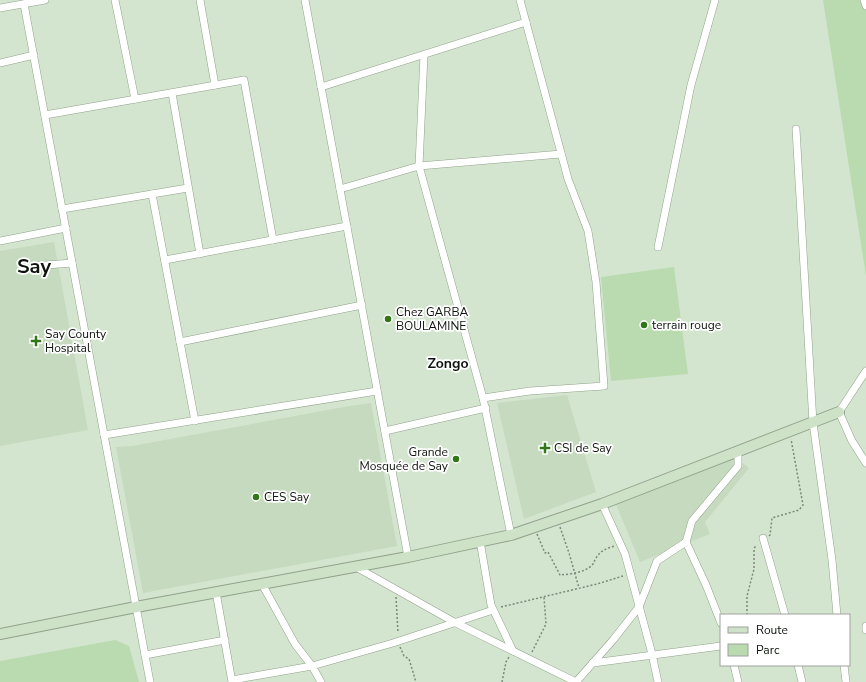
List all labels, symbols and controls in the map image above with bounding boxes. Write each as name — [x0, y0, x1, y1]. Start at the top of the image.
district label: Say — [17, 253, 51, 280]
place label: Chez GARBA BOULAMINE — [396, 304, 468, 334]
marker: Chez GARBA BOULAMINE — [383, 314, 393, 324]
place label: terrain rouge — [652, 317, 721, 333]
marker: terrain rouge — [639, 320, 649, 330]
place label: Say County Hospital — [45, 326, 107, 356]
marker: Say County Hospital — [30, 335, 42, 347]
district label: Zongo — [427, 354, 469, 373]
place label: CSI de Say — [554, 440, 613, 456]
marker: CSI de Say — [539, 442, 551, 454]
place label: Grande Mosquée de Say — [359, 444, 449, 474]
marker: Grande Mosquée de Say — [451, 454, 461, 464]
place label: CES Say — [264, 489, 310, 505]
marker: CES Say — [251, 492, 261, 502]
legend — [720, 614, 850, 666]
text: Route — [756, 622, 788, 638]
text: Parc — [756, 642, 780, 658]

